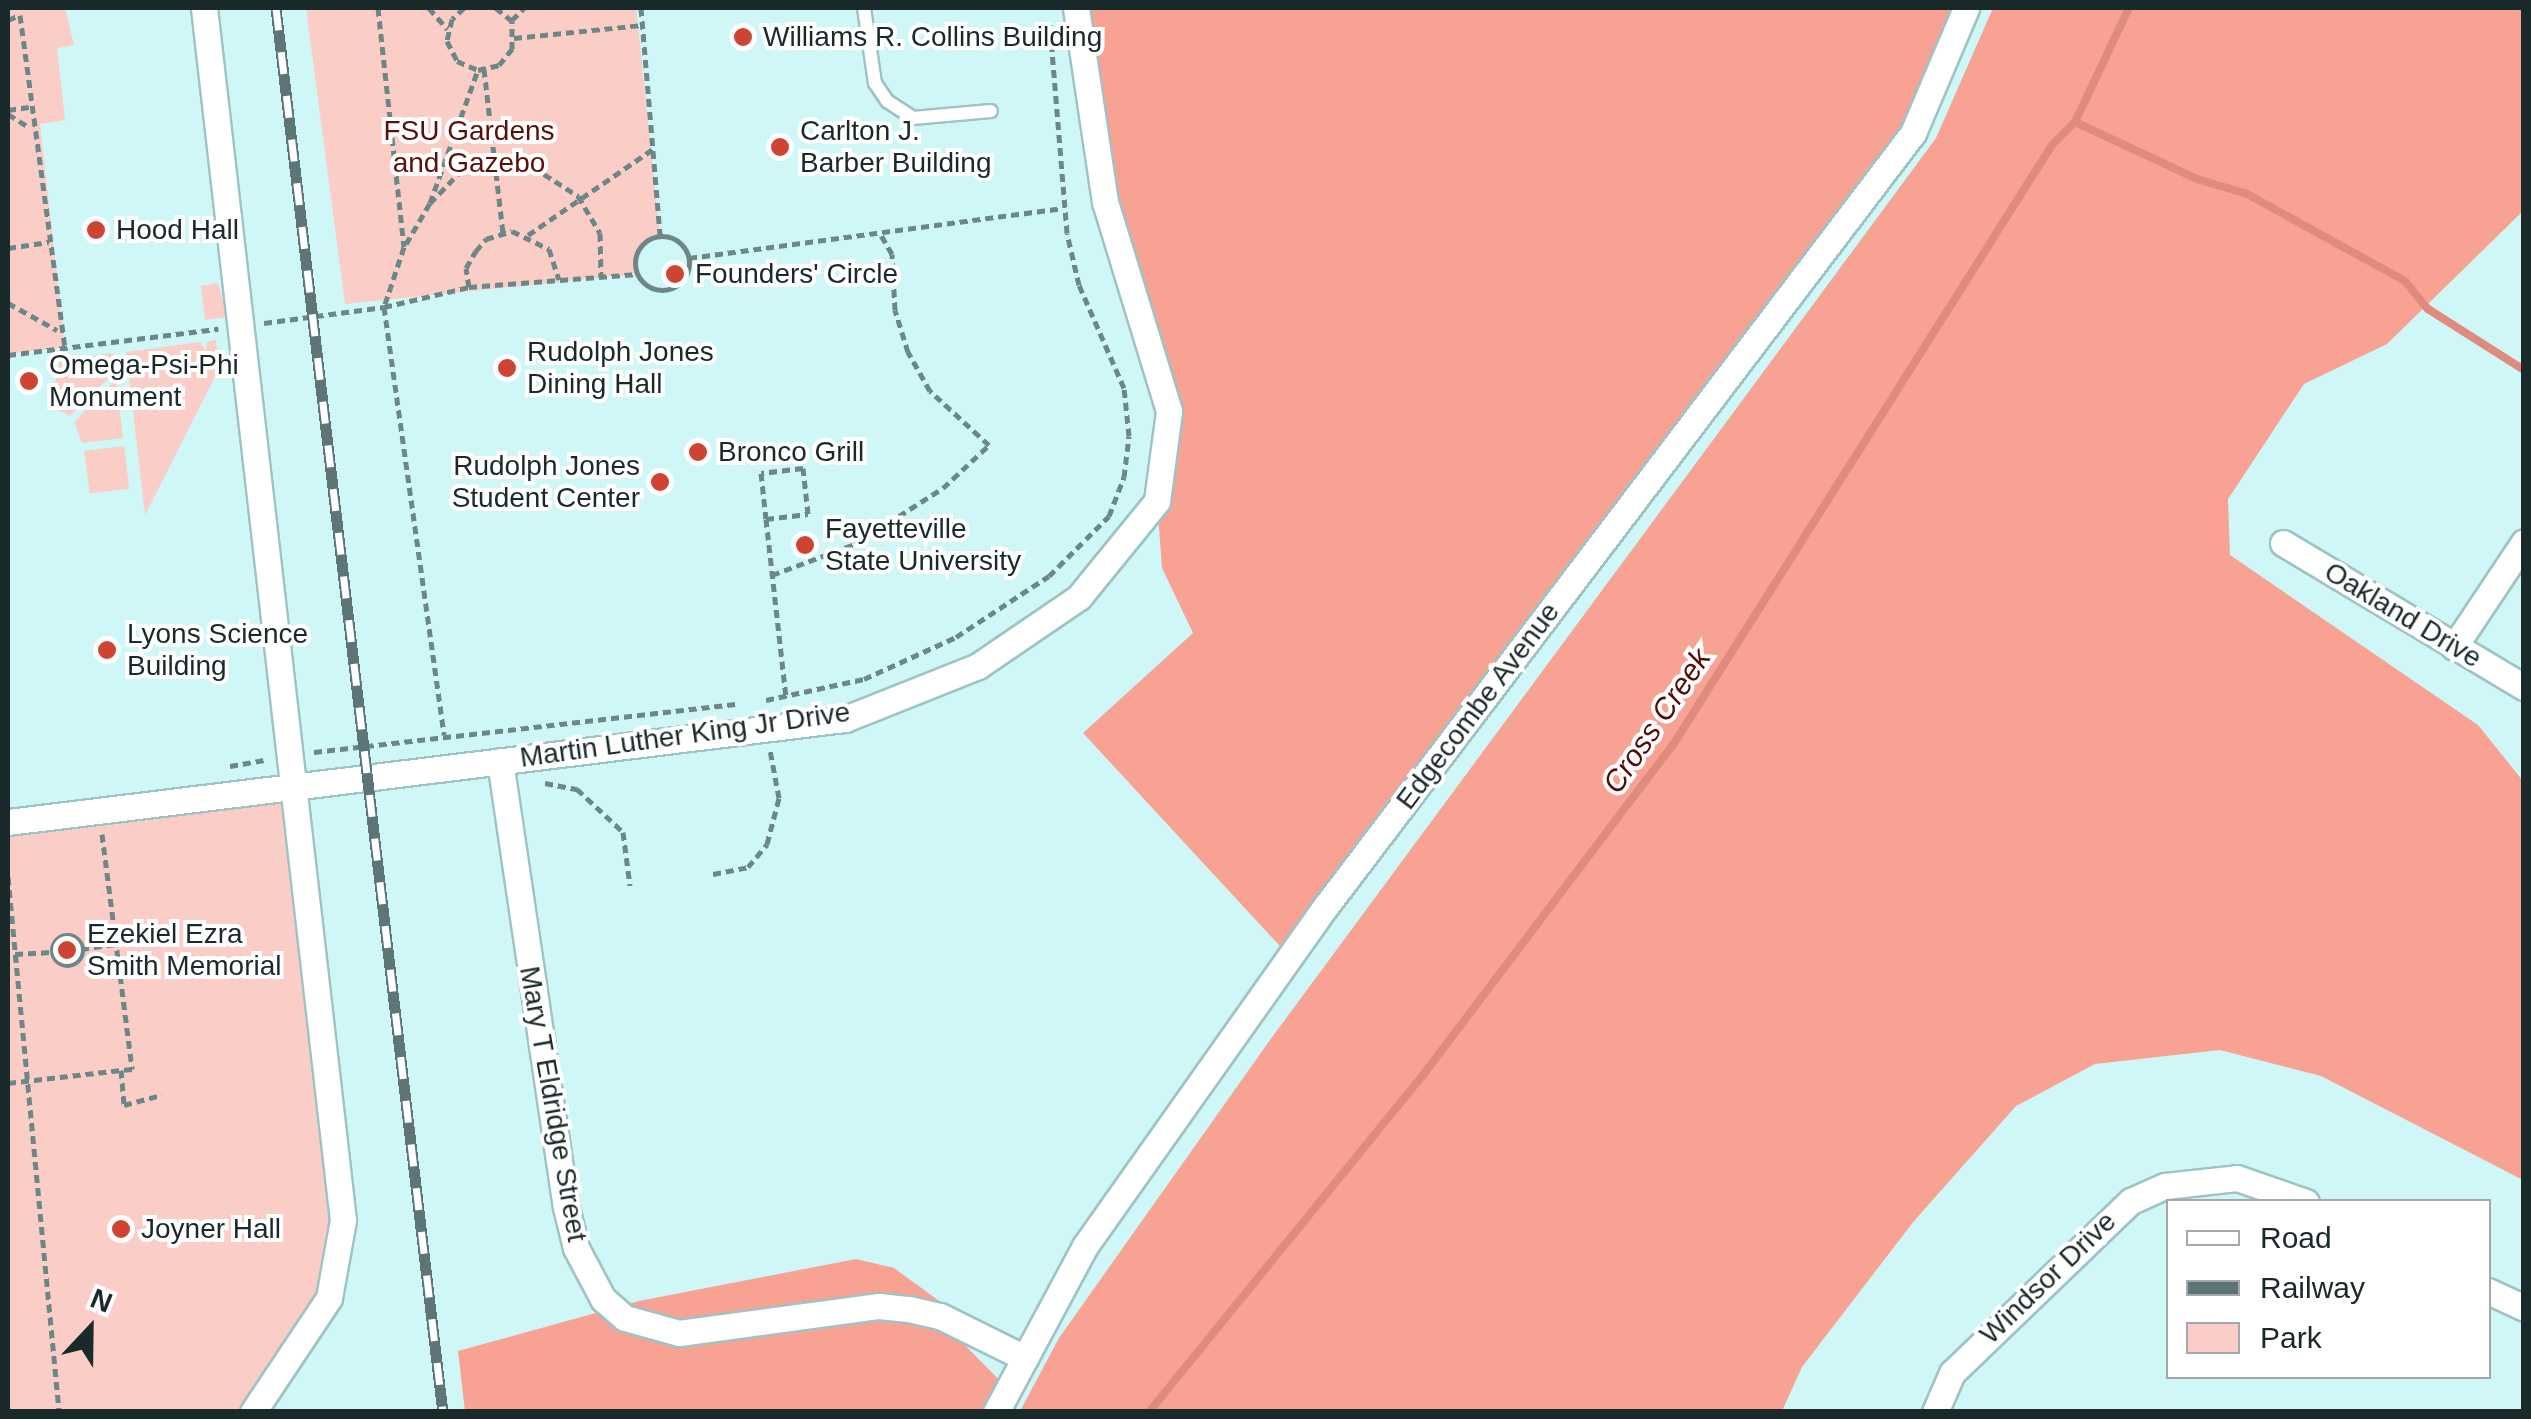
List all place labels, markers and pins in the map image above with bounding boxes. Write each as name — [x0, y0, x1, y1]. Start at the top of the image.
place label: Williams R. Collins Building — [763, 20, 1102, 54]
marker: Williams R. Collins Building — [732, 26, 754, 48]
place label: Carlton J. Barber Building — [800, 114, 991, 180]
marker: Carlton J. Barber Building — [769, 136, 791, 158]
place label: Hood Hall — [116, 213, 239, 247]
marker: Hood Hall — [85, 219, 107, 241]
place label: Founders' Circle — [695, 257, 898, 291]
marker: Founders' Circle — [664, 263, 686, 285]
place label: Rudolph Jones Dining Hall — [527, 335, 714, 401]
place label: Omega-Psi-Phi Monument — [49, 348, 239, 414]
marker: Rudolph Jones Dining Hall — [496, 357, 518, 379]
marker: Omega-Psi-Phi Monument — [18, 370, 40, 392]
place label: Bronco Grill — [718, 435, 864, 469]
marker: Bronco Grill — [687, 441, 709, 463]
place label: Rudolph Jones Student Center — [452, 449, 640, 515]
marker: Rudolph Jones Student Center — [649, 471, 671, 493]
place label: Fayetteville State University — [825, 512, 1021, 578]
marker: Fayetteville State University — [794, 534, 816, 556]
place label: Lyons Science Building — [127, 617, 308, 683]
marker: Lyons Science Building — [96, 639, 118, 661]
place label: Ezekiel Ezra Smith Memorial — [87, 917, 281, 983]
marker: Ezekiel Ezra Smith Memorial — [56, 939, 78, 961]
place label: Joyner Hall — [141, 1212, 281, 1246]
marker: Joyner Hall — [110, 1218, 132, 1240]

